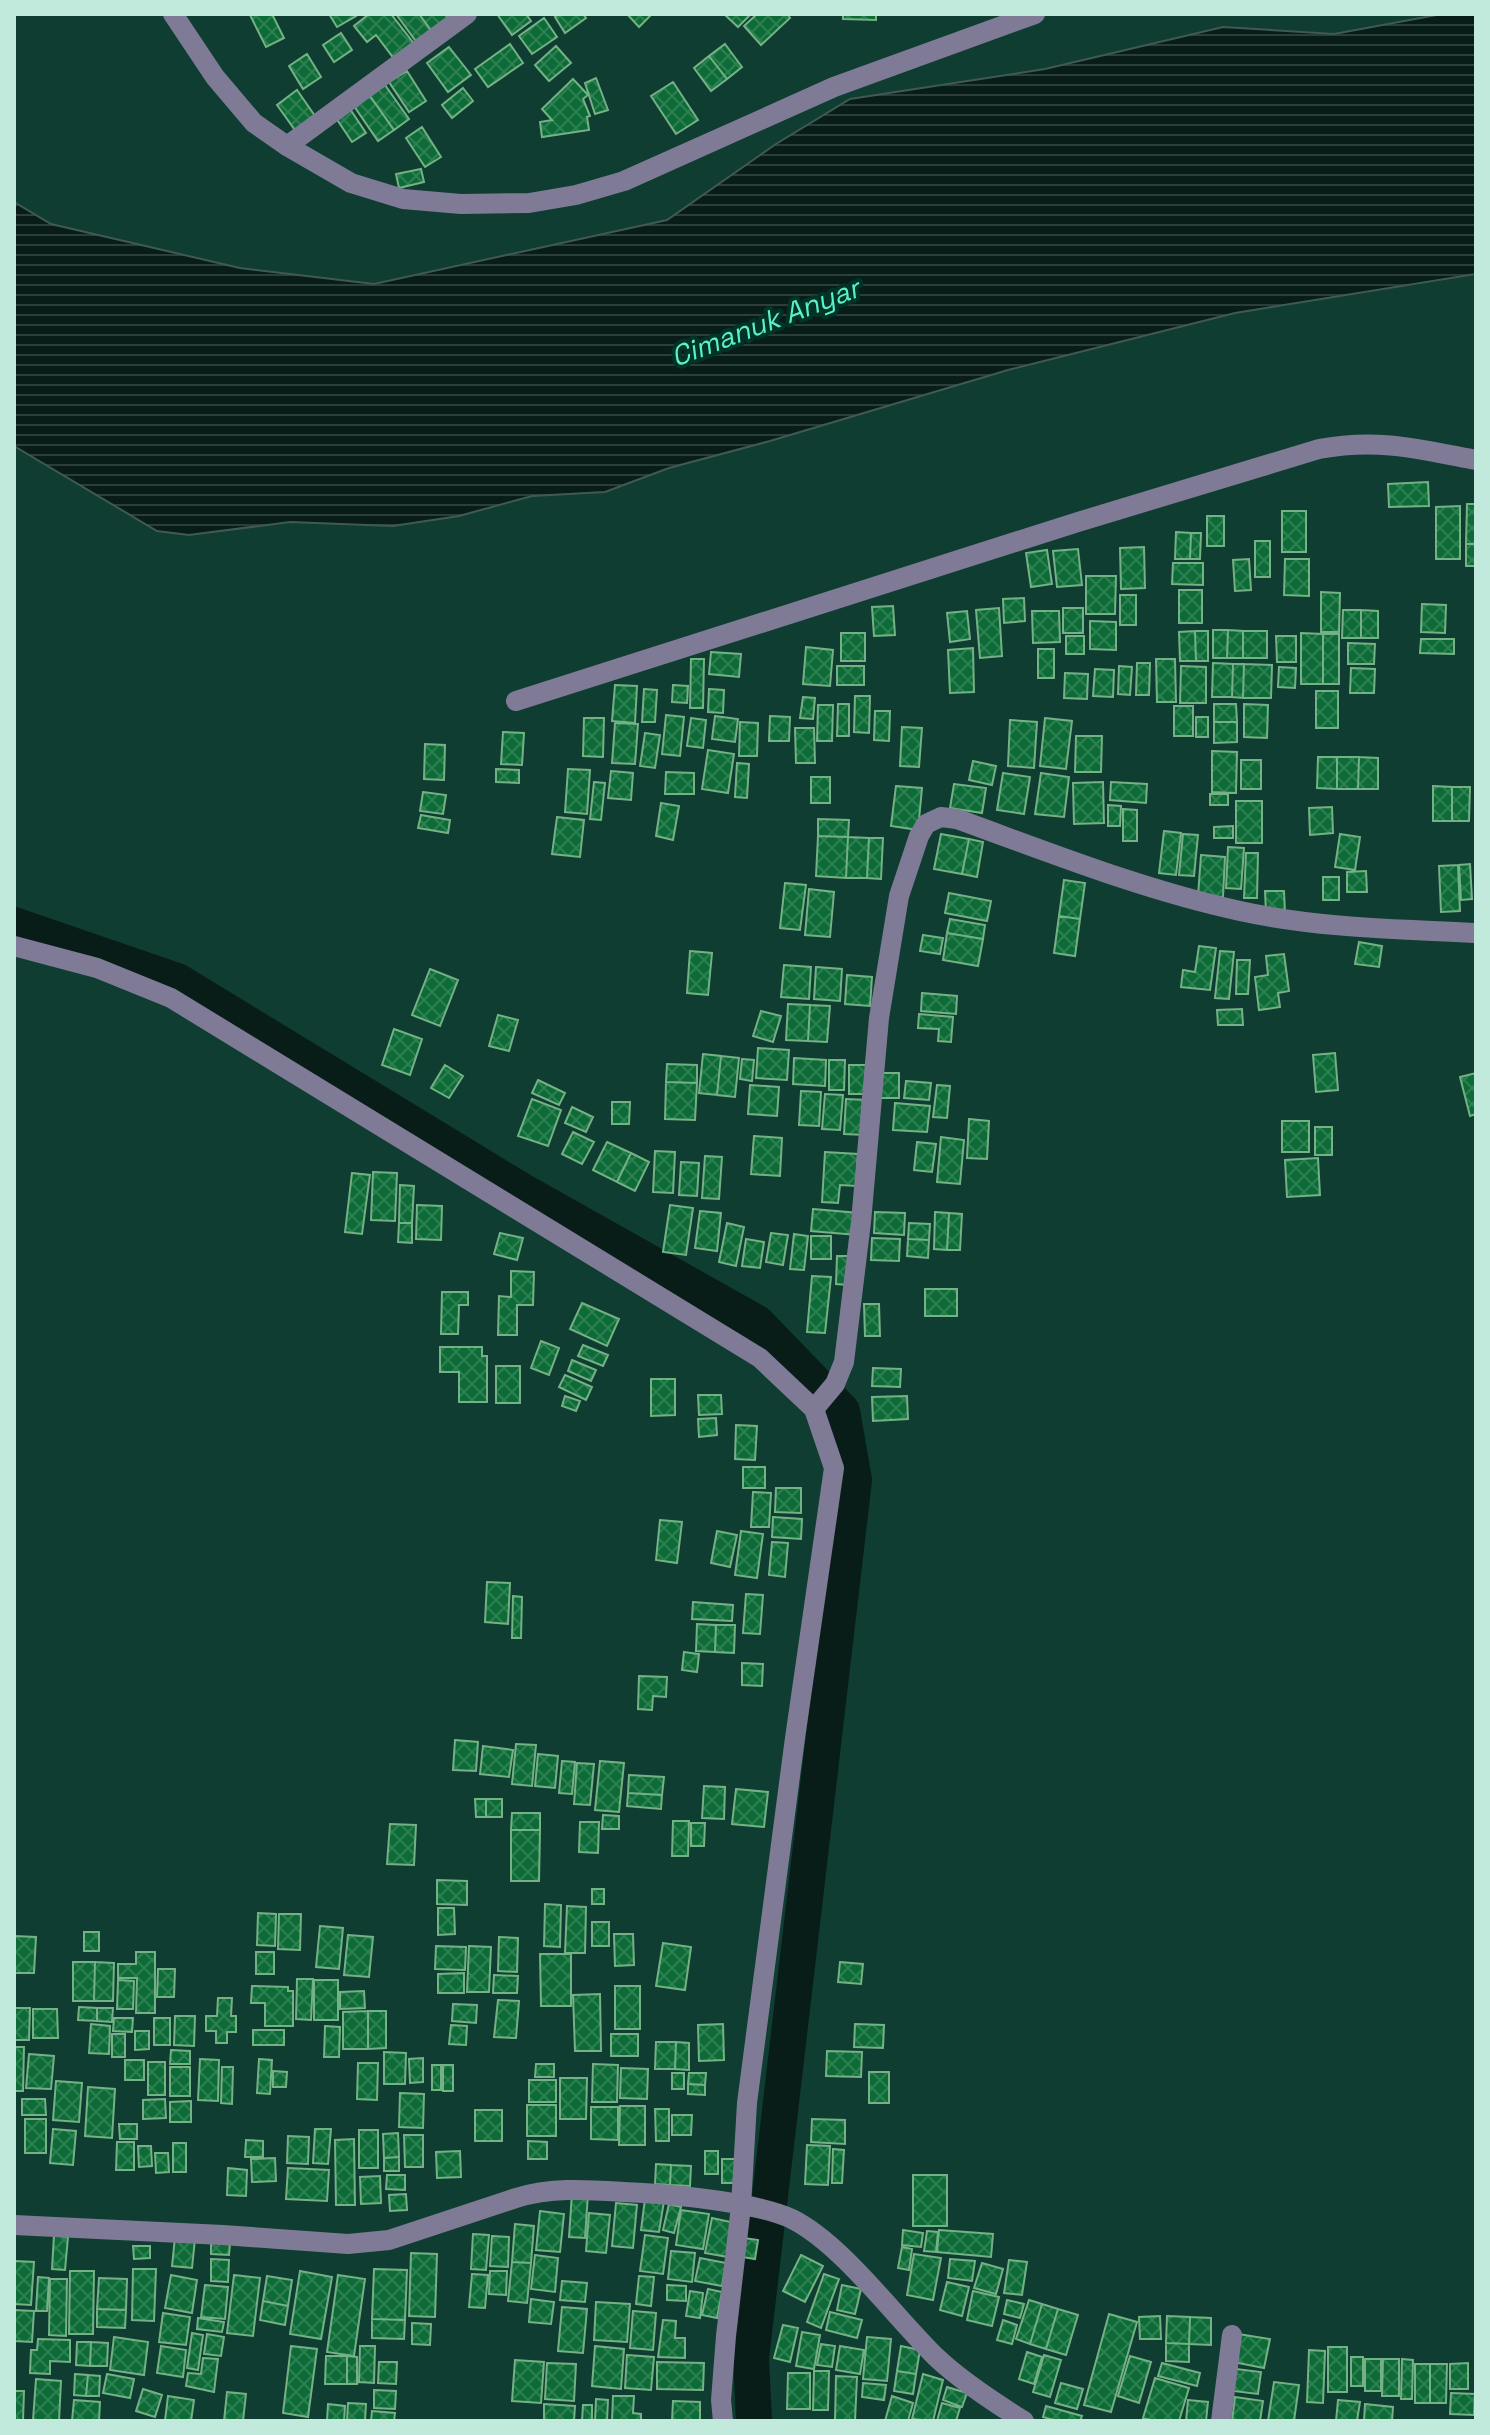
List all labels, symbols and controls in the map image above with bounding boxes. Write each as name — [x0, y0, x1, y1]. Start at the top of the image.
water label: Cimanuk Anyar — [665, 268, 868, 375]

